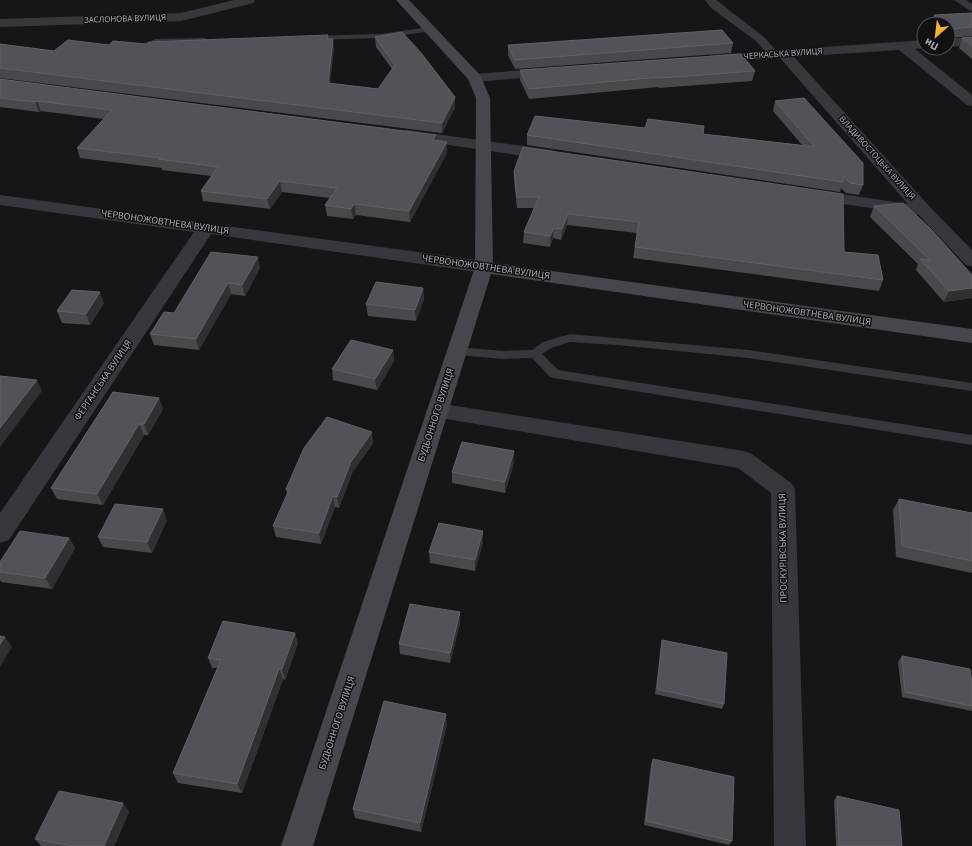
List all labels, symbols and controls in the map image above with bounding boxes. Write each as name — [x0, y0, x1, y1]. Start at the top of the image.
street label: ЗАСЛОНОВА ВУЛИЦЯ — [84, 11, 166, 27]
north arrow — [916, 16, 956, 56]
text: Пн — [922, 35, 941, 54]
street label: ЧЕРКАСЬКА ВУЛИЦЯ — [743, 45, 823, 63]
street label: ВЛАДИВОСТОЦЬКА ВУЛИЦЯ — [836, 113, 918, 203]
street label: ЧЕРВОНОЖОВТНЕВА ВУЛИЦЯ — [100, 206, 230, 238]
street label: ЧЕРВОНОЖОВТНЕВА ВУЛИЦЯ — [421, 251, 551, 283]
street label: ЧЕРВОНОЖОВТНЕВА ВУЛИЦЯ — [742, 297, 872, 329]
street label: ФЕРГАНСЬКА ВУЛИЦЯ — [71, 337, 135, 423]
street label: БУДЬОННОГО ВУЛИЦЯ — [414, 366, 458, 464]
street label: ПРОСКУРІВСЬКА ВУЛИЦЯ — [775, 493, 791, 603]
street label: БУДЬОННОГО ВУЛИЦЯ — [315, 674, 359, 772]

